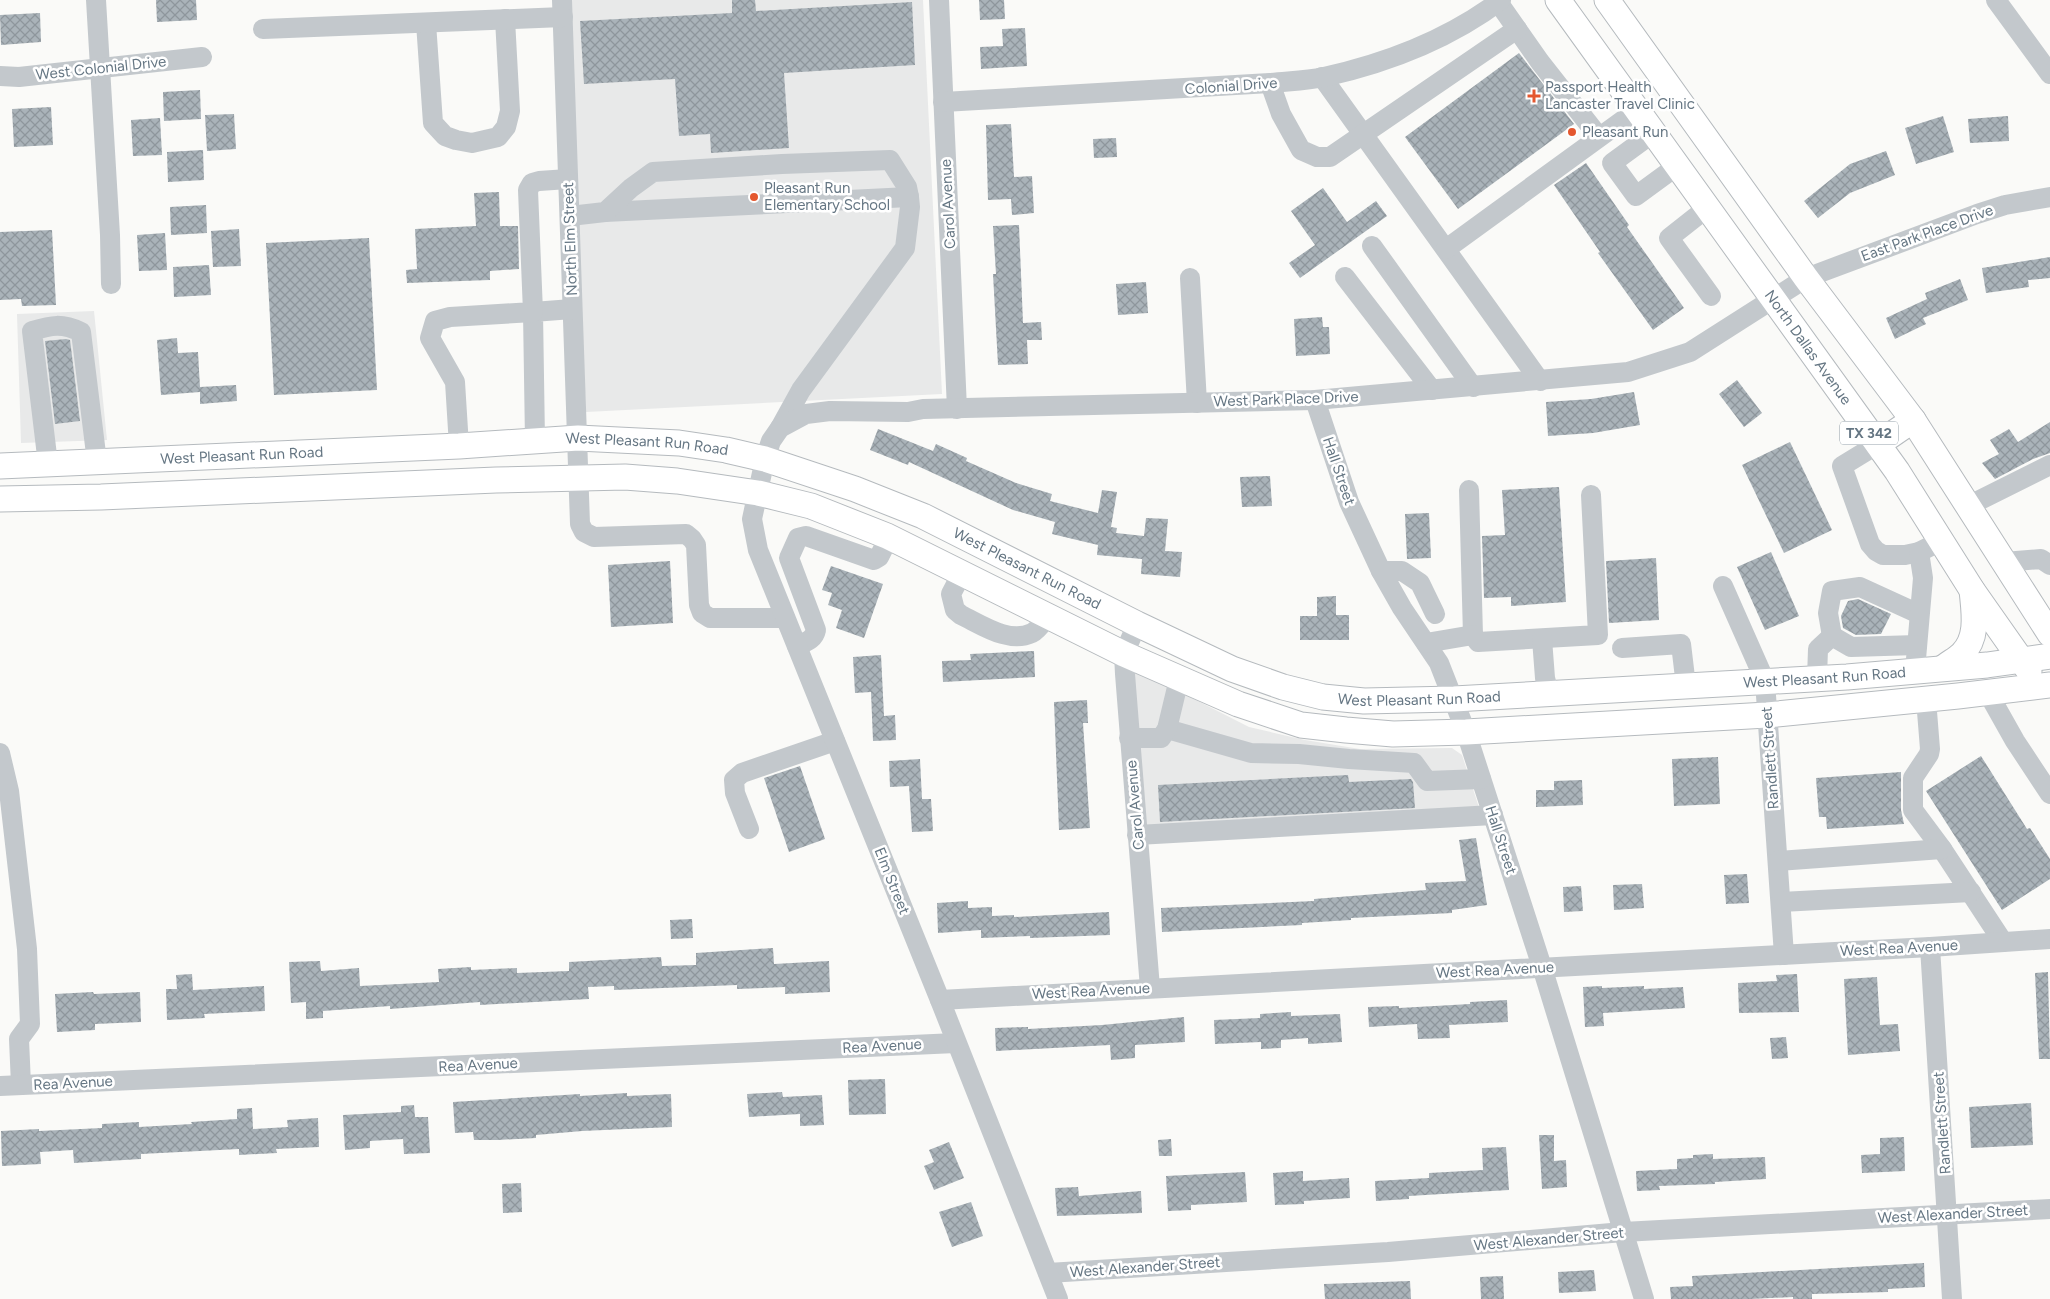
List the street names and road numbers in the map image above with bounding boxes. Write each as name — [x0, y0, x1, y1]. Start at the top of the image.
street label: West Colonial Drive — [35, 52, 167, 84]
street label: Colonial Drive — [1184, 74, 1278, 98]
street label: Carol Avenue — [937, 159, 959, 249]
street label: North Elm Street — [559, 182, 581, 296]
street label: East Park Place Drive — [1858, 201, 1996, 265]
street label: North Dallas Avenue — [1761, 287, 1855, 408]
street label: West Park Place Drive — [1213, 387, 1359, 411]
road number: TX 342 — [1840, 422, 1898, 444]
street label: West Pleasant Run Road — [565, 429, 729, 459]
street label: Hall Street — [1319, 434, 1359, 508]
street label: West Pleasant Run Road — [160, 443, 324, 468]
street label: West Pleasant Run Road — [950, 524, 1104, 613]
street label: West Pleasant Run Road — [1743, 663, 1907, 692]
street label: West Pleasant Run Road — [1337, 687, 1501, 710]
street label: Randlett Street — [1757, 706, 1783, 810]
street label: Carol Avenue — [1122, 759, 1148, 851]
street label: Hall Street — [1481, 803, 1521, 877]
street label: Elm Street — [870, 845, 914, 917]
street label: West Rea Avenue — [1840, 936, 1958, 960]
street label: West Rea Avenue — [1436, 958, 1554, 982]
street label: West Rea Avenue — [1032, 979, 1150, 1003]
street label: Rea Avenue — [842, 1035, 922, 1057]
street label: Rea Avenue — [438, 1054, 518, 1076]
street label: Randlett Street — [1929, 1071, 1955, 1175]
street label: Rea Avenue — [33, 1072, 113, 1094]
street label: West Alexander Street — [1877, 1201, 2029, 1227]
street label: West Alexander Street — [1473, 1223, 1625, 1255]
street label: West Alexander Street — [1069, 1253, 1221, 1281]

